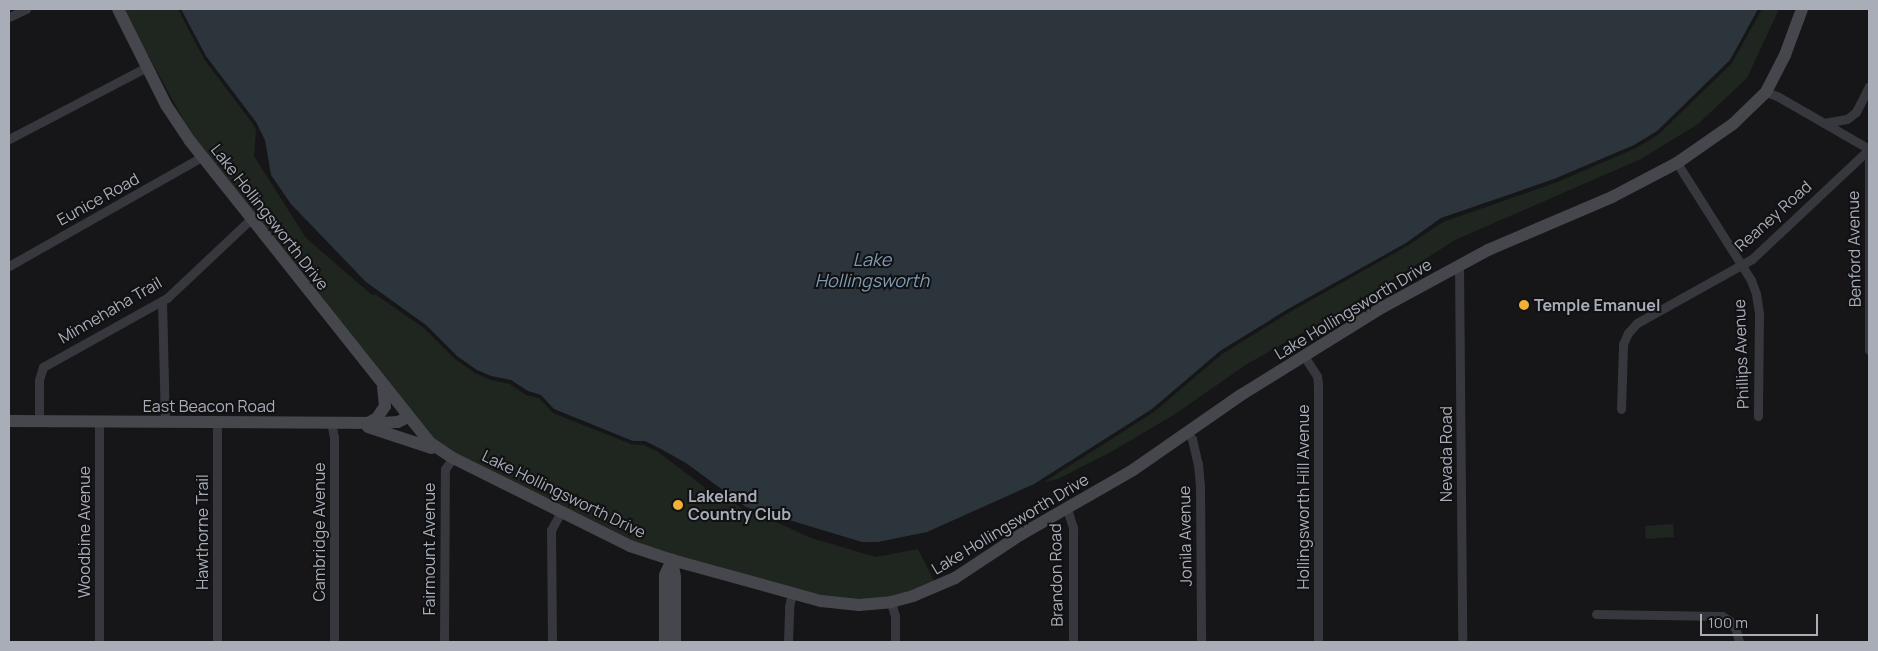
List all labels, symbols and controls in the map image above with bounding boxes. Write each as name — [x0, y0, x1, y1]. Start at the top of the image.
street label: Lake Hollingsworth Drive — [207, 140, 333, 294]
street label: Eunice Road — [54, 169, 142, 229]
street label: Reaney Road — [1731, 177, 1815, 255]
street label: Benford Avenue — [1843, 191, 1865, 307]
water label: Lake Hollingsworth — [815, 249, 929, 292]
street label: Lake Hollingsworth Drive — [1271, 254, 1435, 364]
street label: Minnehaha Trail — [55, 273, 165, 347]
place label: Temple Emanuel — [1534, 295, 1660, 315]
marker: Temple Emanuel — [1518, 299, 1530, 311]
street label: Phillips Avenue — [1729, 299, 1753, 409]
street label: East Beacon Road — [143, 396, 275, 416]
street label: Hollingsworth Hill Avenue — [1293, 404, 1313, 590]
street label: Nevada Road — [1436, 406, 1456, 502]
street label: Lake Hollingsworth Drive — [479, 446, 649, 542]
street label: Cambridge Avenue — [309, 462, 329, 602]
street label: Woodbine Avenue — [74, 466, 94, 598]
street label: Lake Hollingsworth Drive — [928, 469, 1092, 579]
street label: Hawthorne Trail — [192, 474, 212, 590]
street label: Fairmount Avenue — [419, 483, 439, 615]
street label: Jonila Avenue — [1175, 485, 1195, 587]
place label: Lakeland Country Club — [688, 486, 791, 524]
marker: Lakeland Country Club — [672, 499, 684, 511]
street label: Brandon Road — [1046, 523, 1066, 627]
scale bar — [1703, 604, 1820, 636]
text: 100 m — [1708, 612, 1748, 633]

